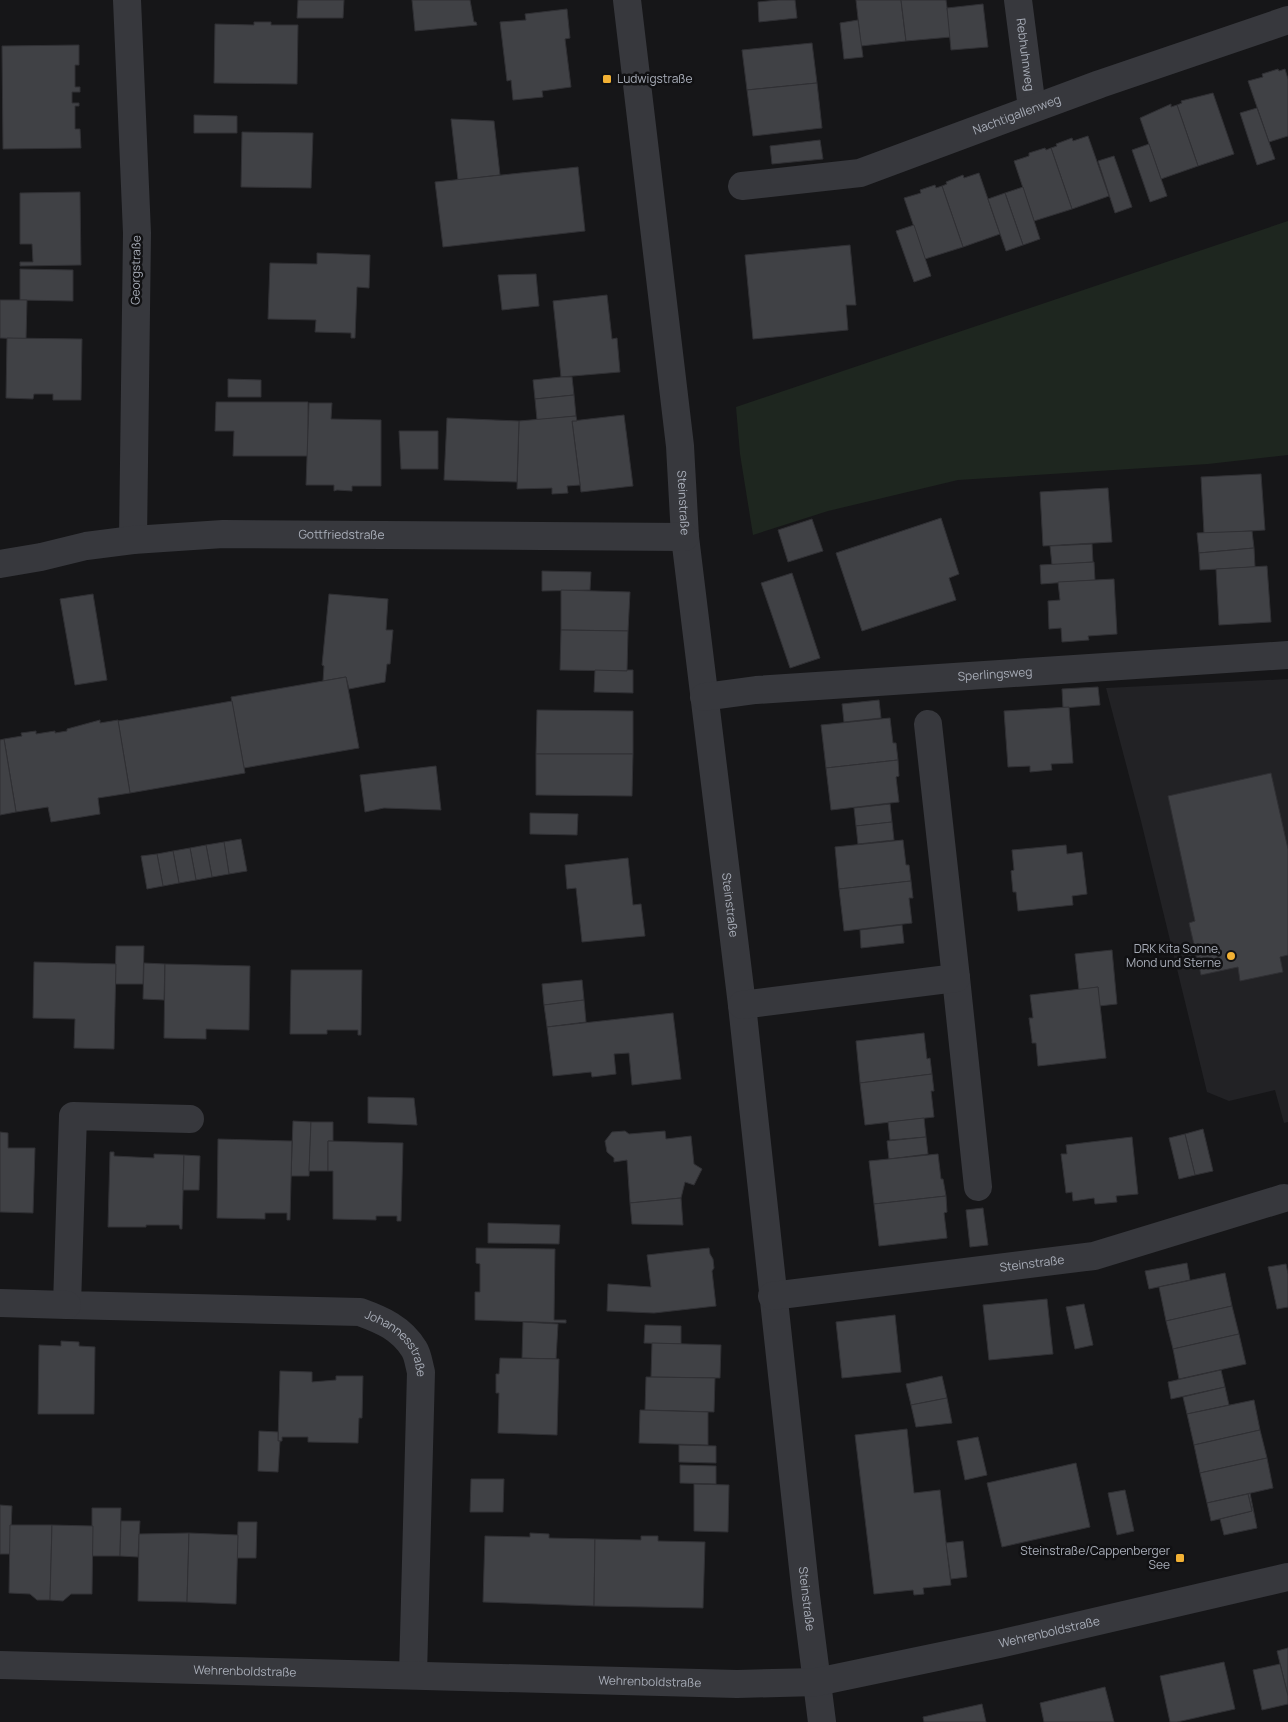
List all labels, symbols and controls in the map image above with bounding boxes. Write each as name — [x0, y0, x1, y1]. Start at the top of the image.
street label: Rebhuhnweg — [1012, 17, 1039, 92]
place label: Ludwigstraße — [617, 70, 693, 87]
marker: Ludwigstraße — [601, 73, 613, 85]
street label: Nachtigallenweg — [970, 90, 1063, 138]
street label: Georgstraße — [126, 235, 145, 305]
street label: Steinstraße — [673, 470, 694, 536]
street label: Gottfriedstraße — [298, 525, 385, 543]
street label: Sperlingsweg — [957, 663, 1033, 685]
street label: Steinstraße — [718, 872, 743, 938]
place label: DRK Kita Sonne, Mond und Sterne — [1126, 940, 1221, 971]
marker: DRK Kita Sonne, Mond und Sterne — [1225, 950, 1237, 962]
street label: Steinstraße — [999, 1251, 1065, 1276]
street label: Johannesstraße — [363, 1306, 430, 1377]
place label: Steinstraße/Cappenberger See — [1020, 1542, 1171, 1573]
marker: Steinstraße/Cappenberger See — [1174, 1552, 1186, 1564]
street label: Steinstraße — [795, 1565, 819, 1632]
street label: Wehrenboldstraße — [997, 1612, 1102, 1652]
street label: Wehrenboldstraße — [193, 1661, 297, 1681]
street label: Wehrenboldstraße — [598, 1671, 702, 1691]

